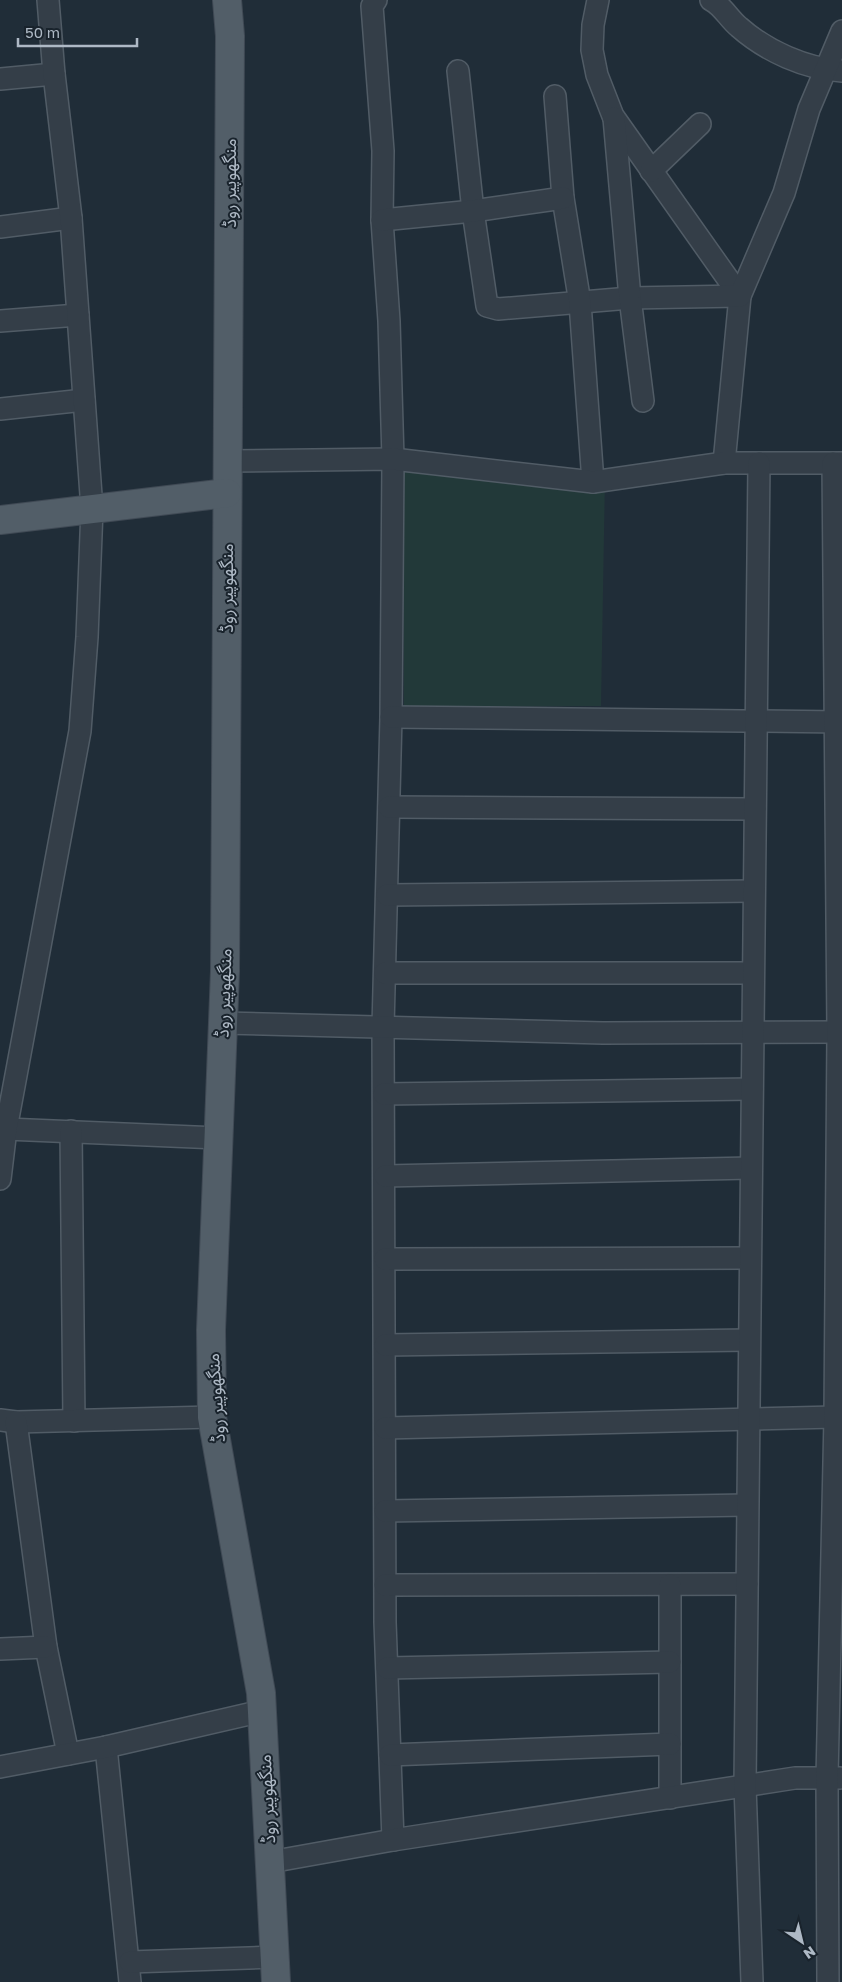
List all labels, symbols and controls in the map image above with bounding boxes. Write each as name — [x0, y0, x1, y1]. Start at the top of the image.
scale bar — [18, 15, 136, 47]
text: 50 m — [25, 23, 60, 41]
street label: منگھوپیر روڈ — [218, 138, 241, 228]
street label: منگھوپیر روڈ — [215, 543, 238, 633]
street label: منگھوپیر روڈ — [210, 948, 237, 1038]
street label: منگھوپیر روڈ — [201, 1353, 230, 1443]
street label: منگھوپیر روڈ — [253, 1754, 280, 1844]
north arrow — [777, 1917, 827, 1967]
text: N — [801, 1943, 819, 1963]

